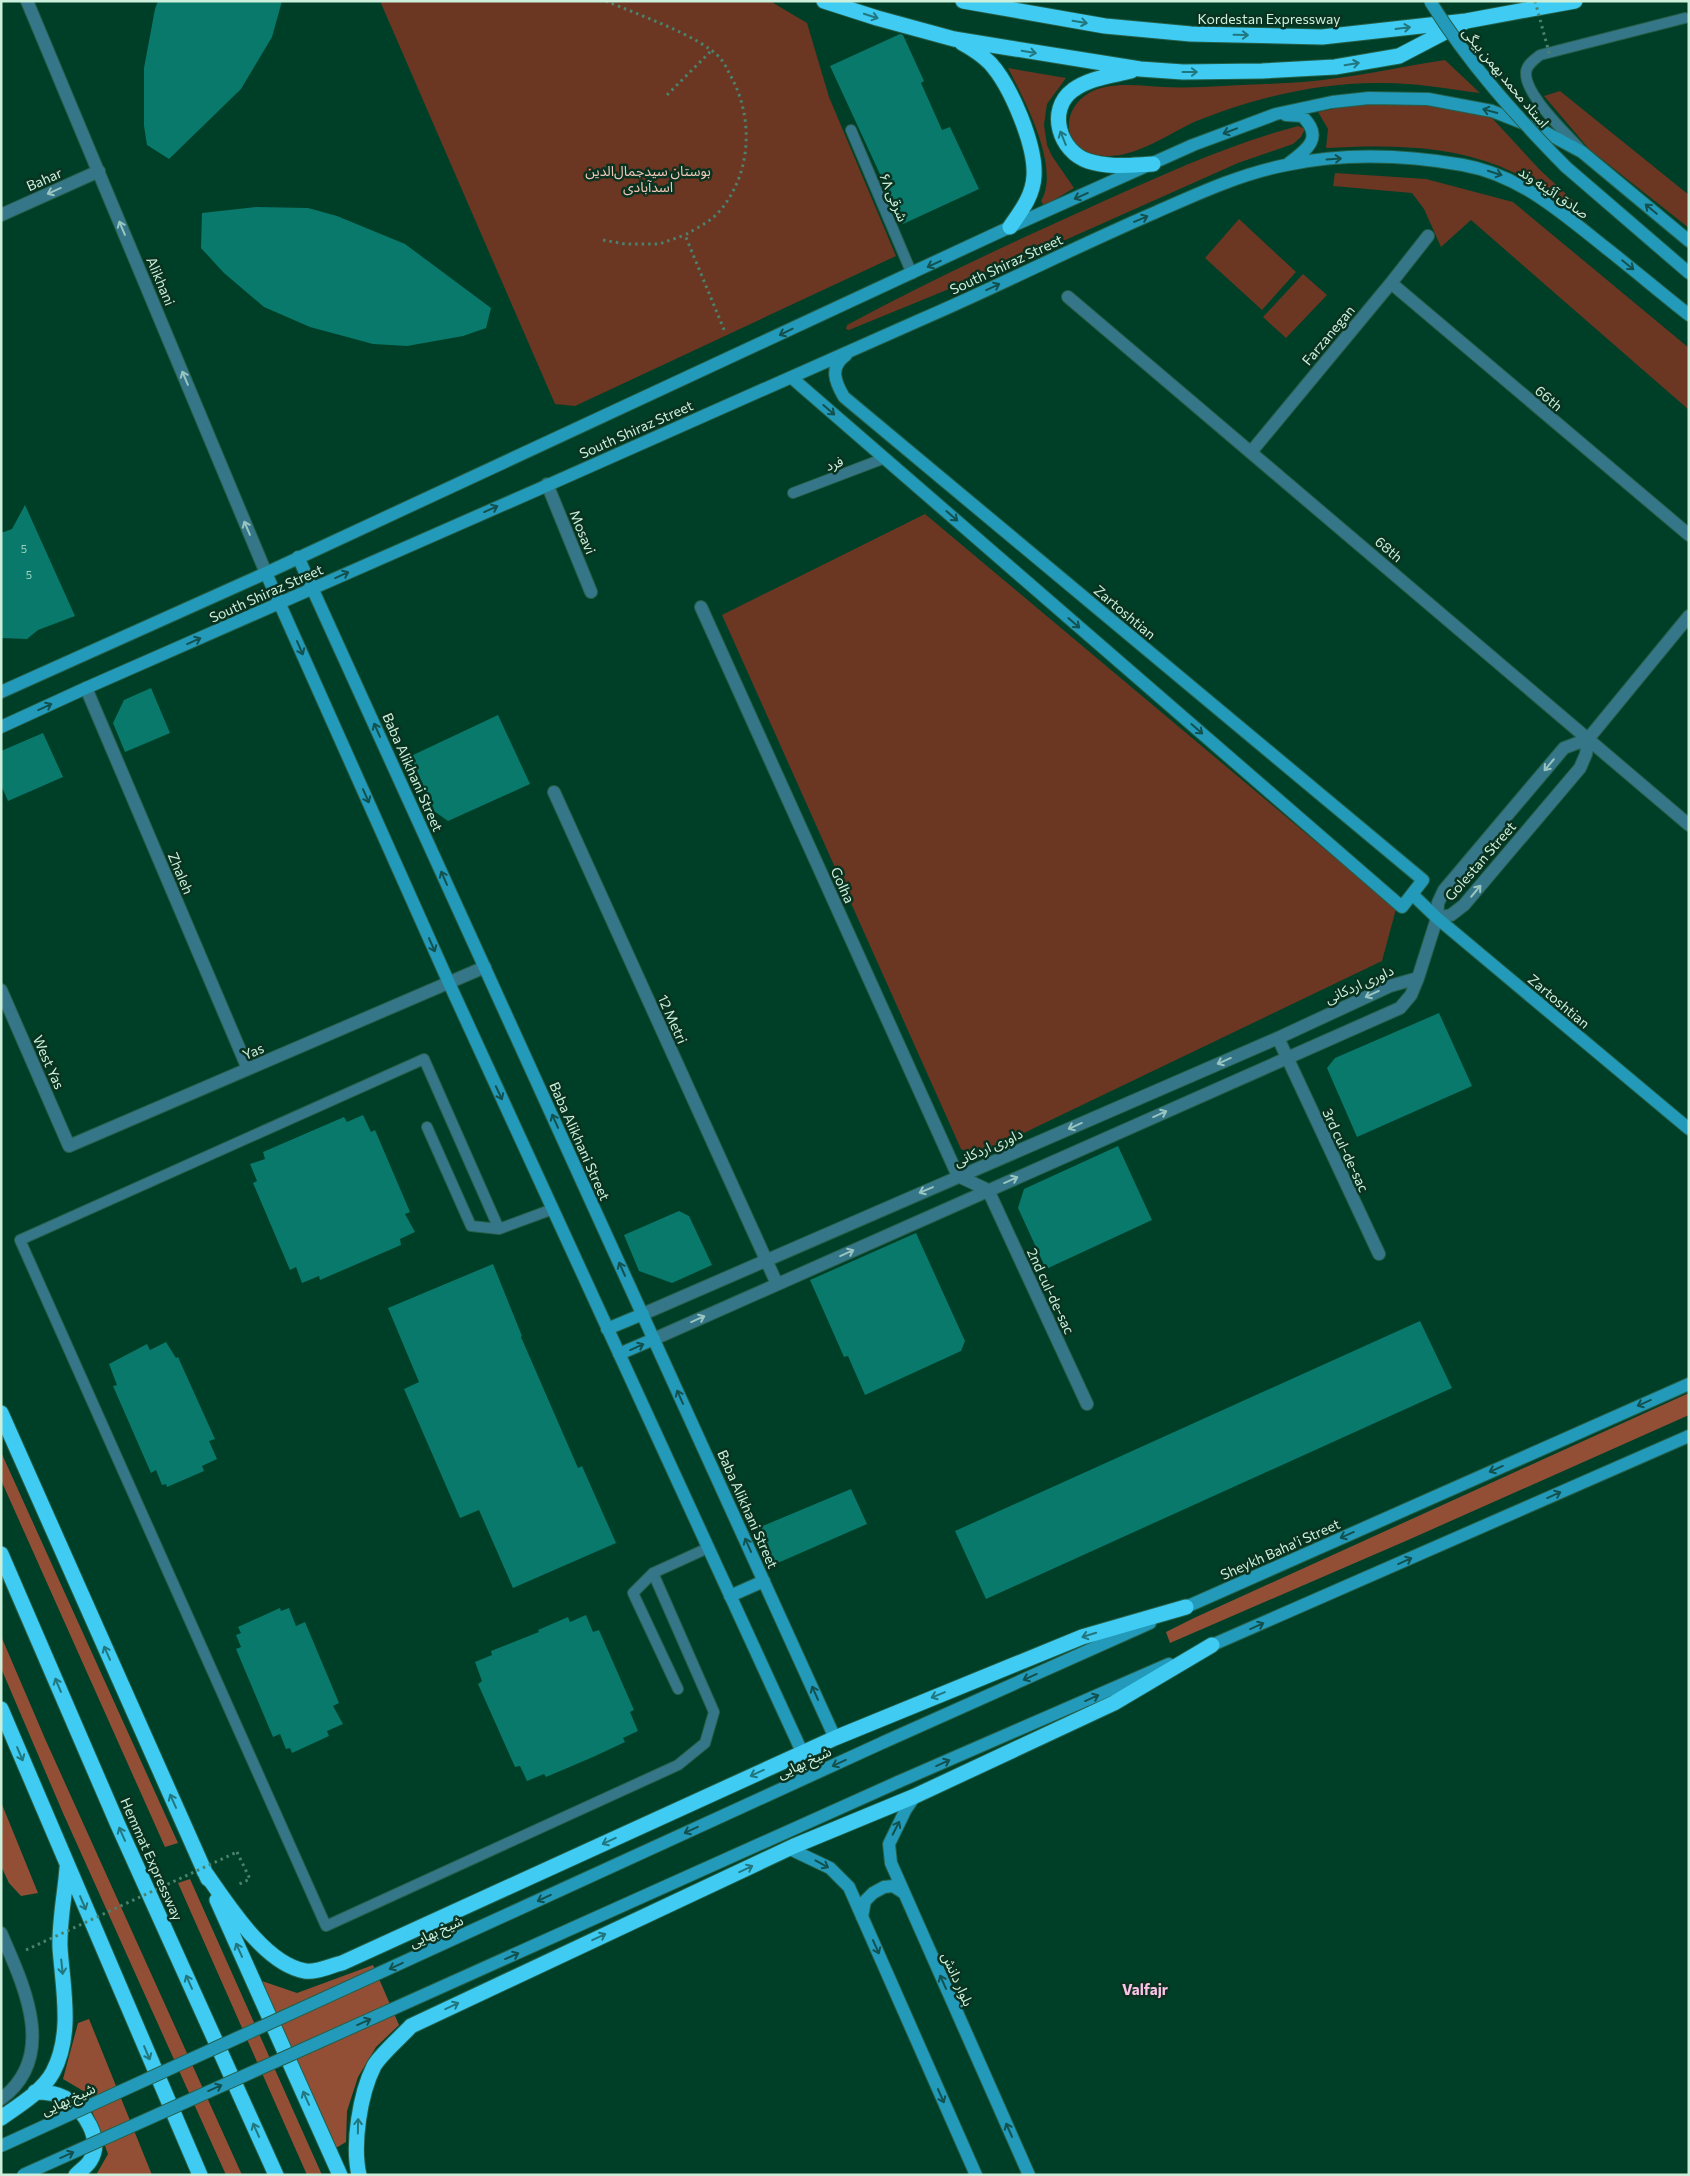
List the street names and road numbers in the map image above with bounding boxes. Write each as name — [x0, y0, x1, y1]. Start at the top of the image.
street label: Kordestan Expressway — [1197, 10, 1341, 27]
street label: استاد محمد بهمن بیگی — [1458, 23, 1553, 131]
street label: صادق آئینه وند — [1515, 162, 1593, 223]
street label: Bahar — [24, 163, 65, 194]
street label: ۶۸ شرقی — [875, 170, 912, 224]
street label: South Shiraz Street — [947, 230, 1065, 298]
street label: Alikhani — [143, 254, 179, 308]
street label: Farzanegan — [1298, 302, 1358, 368]
street label: 66th — [1532, 382, 1566, 414]
street label: South Shiraz Street — [577, 396, 696, 462]
street label: فرد — [823, 452, 846, 475]
street label: Mosavi — [567, 508, 599, 556]
street label: 68th — [1372, 533, 1406, 565]
street label: South Shiraz Street — [207, 560, 326, 626]
street label: Zartoshtian — [1091, 581, 1159, 643]
street label: Baba Alikhani Street — [379, 710, 447, 834]
street label: Golestan Street — [1441, 818, 1519, 904]
street label: Zhaleh — [165, 850, 197, 896]
street label: Golha — [828, 864, 858, 906]
street label: داوری اردکانی — [1322, 961, 1397, 1008]
street label: Zartoshtian — [1525, 970, 1593, 1032]
street label: 12 Metri — [655, 992, 691, 1046]
street label: West Yas — [30, 1033, 68, 1091]
street label: Yas — [240, 1039, 266, 1063]
street label: Baba Alikhani Street — [546, 1079, 614, 1203]
street label: 3rd cul-de-sac — [1319, 1105, 1373, 1195]
street label: داوری اردکانی — [951, 1124, 1026, 1171]
street label: 2nd cul-de-sac — [1024, 1245, 1078, 1337]
street label: Baba Alikhani Street — [714, 1447, 782, 1571]
street label: Sheykh Baha'i Street — [1217, 1515, 1343, 1583]
street label: شیخ بهایی — [774, 1742, 835, 1785]
street label: Hemmat Expressway — [117, 1795, 187, 1923]
street label: شیخ بهایی — [406, 1911, 467, 1954]
street label: بلوار دانش — [938, 1949, 978, 2009]
street label: شیخ بهایی — [38, 2079, 99, 2122]

